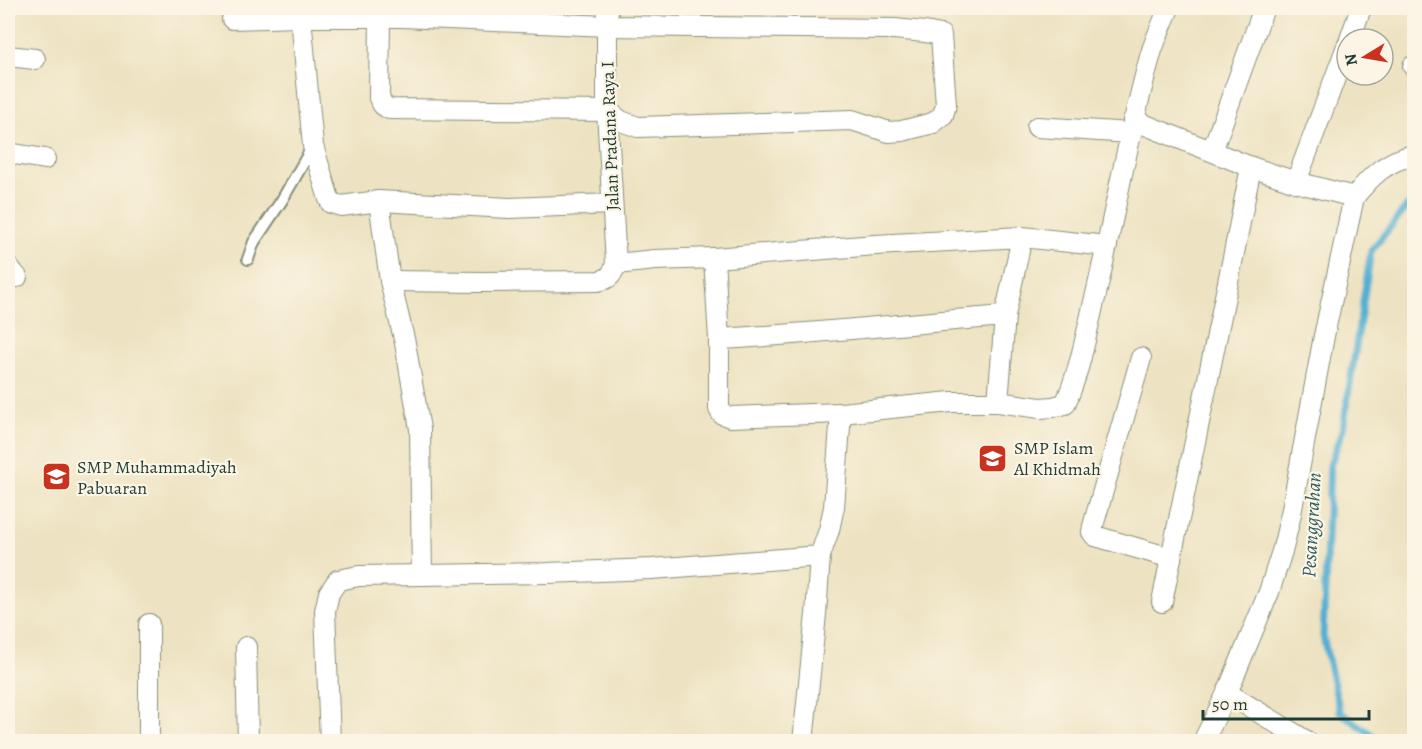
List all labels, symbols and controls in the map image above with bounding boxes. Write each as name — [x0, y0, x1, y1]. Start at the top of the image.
north arrow — [1335, 27, 1395, 87]
text: N — [1339, 52, 1363, 67]
street label: Jalan Pradana Raya I — [595, 61, 625, 211]
place label: SMP Islam Al Khidmah — [1013, 436, 1101, 481]
school or university icon: SMP Islam Al Khidmah — [977, 442, 1009, 474]
place label: SMP Muhammadiyah Pabuaran — [77, 455, 237, 500]
school or university icon: SMP Muhammadiyah Pabuaran — [40, 461, 72, 493]
water label: Pesanggrahan — [1295, 472, 1328, 578]
scale bar — [1203, 683, 1370, 721]
text: 50 m — [1212, 692, 1248, 716]

